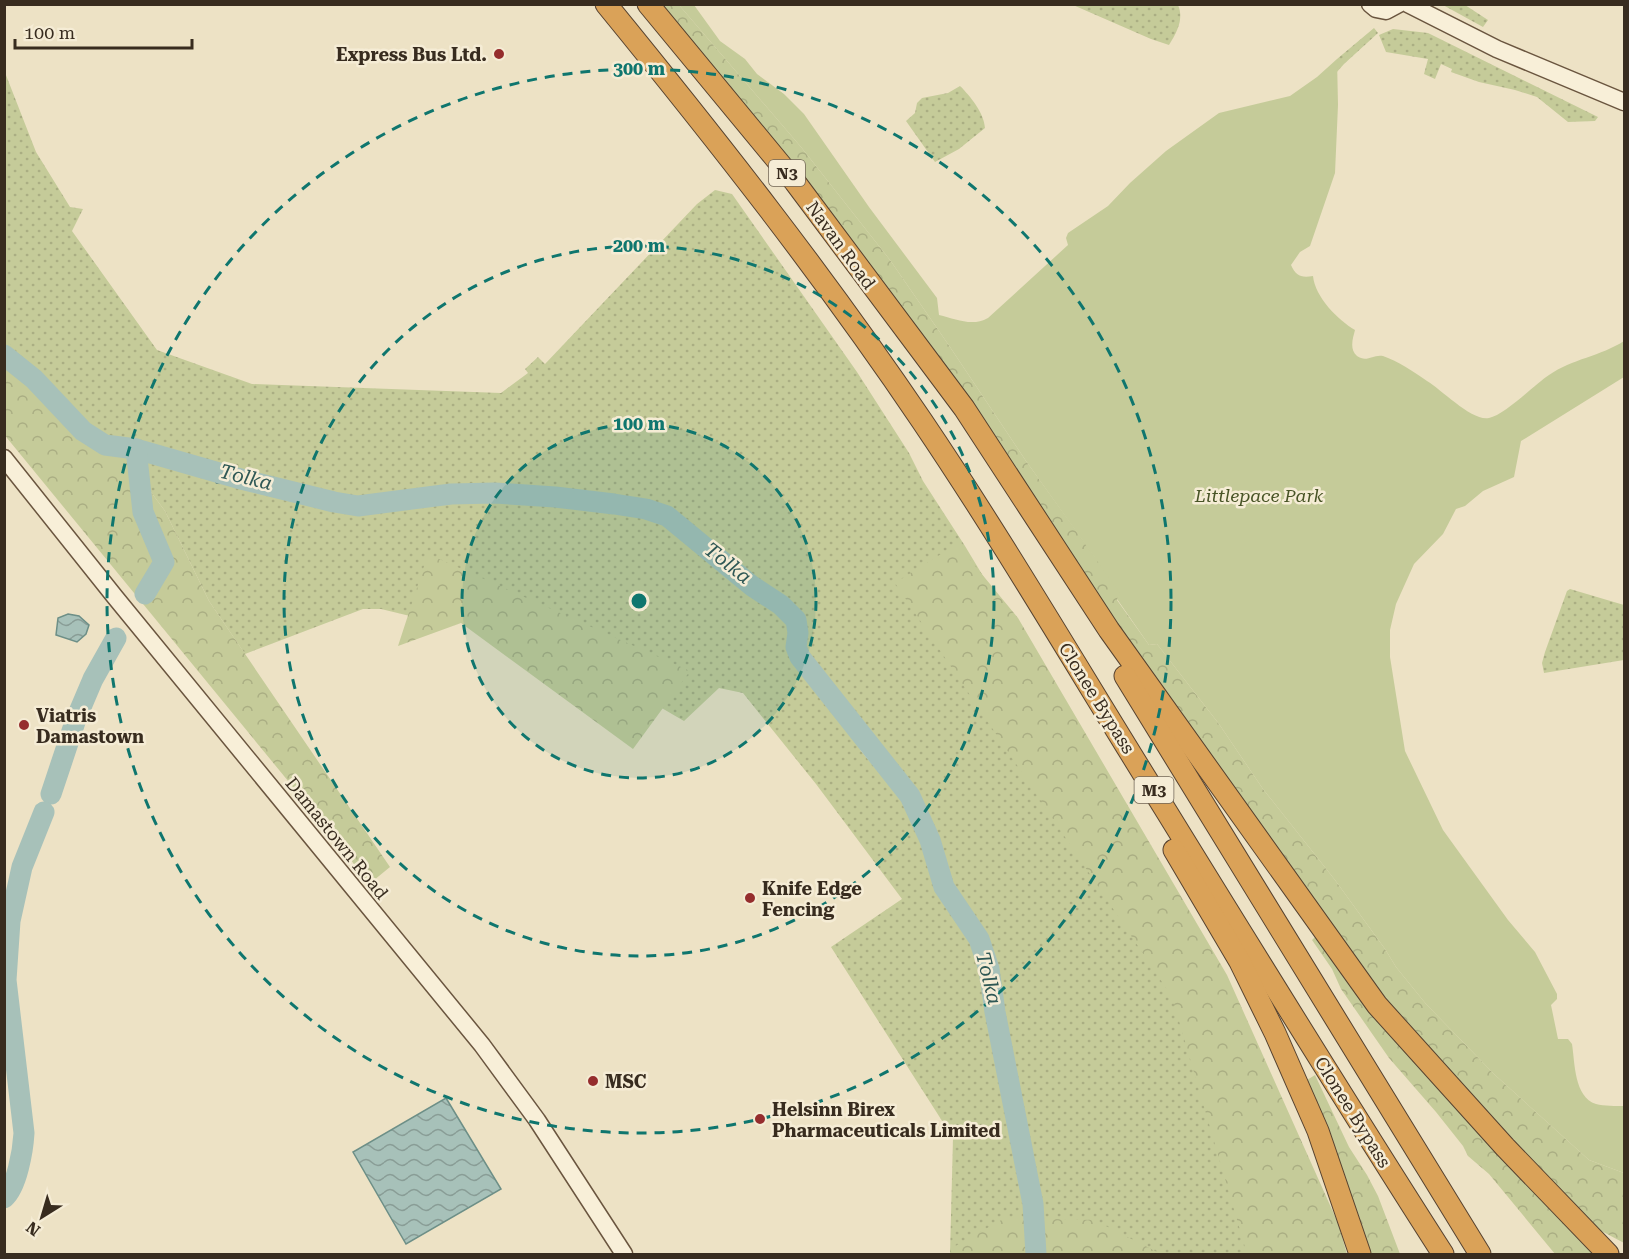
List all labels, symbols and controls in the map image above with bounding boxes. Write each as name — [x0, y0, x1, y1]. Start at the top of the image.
scale bar — [15, 12, 192, 50]
text: 100 m — [24, 22, 75, 43]
place label: Express Bus Ltd. — [336, 44, 487, 65]
marker: Express Bus Ltd. — [492, 47, 506, 61]
text: 300 m — [613, 58, 666, 79]
road number: N3 — [769, 160, 805, 186]
street label: Navan Road — [802, 197, 880, 293]
text: 200 m — [613, 235, 666, 256]
text: 100 m — [613, 413, 666, 434]
water label: Tolka — [217, 459, 275, 495]
park label: Littlepace Park — [1194, 485, 1324, 506]
water label: Tolka — [700, 537, 756, 589]
centre of rings — [629, 591, 649, 611]
street label: Clonee Bypass — [1055, 639, 1139, 757]
place label: Viatris Damastown — [36, 705, 144, 747]
marker: Viatris Damastown — [17, 718, 31, 732]
street label: Damastown Road — [281, 773, 393, 904]
road number: M3 — [1134, 777, 1174, 803]
place label: Knife Edge Fencing — [762, 878, 862, 920]
marker: Knife Edge Fencing — [743, 891, 757, 905]
water label: Tolka — [971, 949, 1007, 1007]
street label: Clonee Bypass — [1311, 1053, 1395, 1171]
place label: MSC — [605, 1071, 647, 1092]
marker: MSC — [586, 1074, 600, 1088]
place label: Helsinn Birex Pharmaceuticals Limited — [772, 1099, 1000, 1141]
marker: Helsinn Birex Pharmaceuticals Limited — [753, 1112, 767, 1126]
north arrow — [12, 1187, 72, 1247]
text: N — [23, 1217, 44, 1240]

